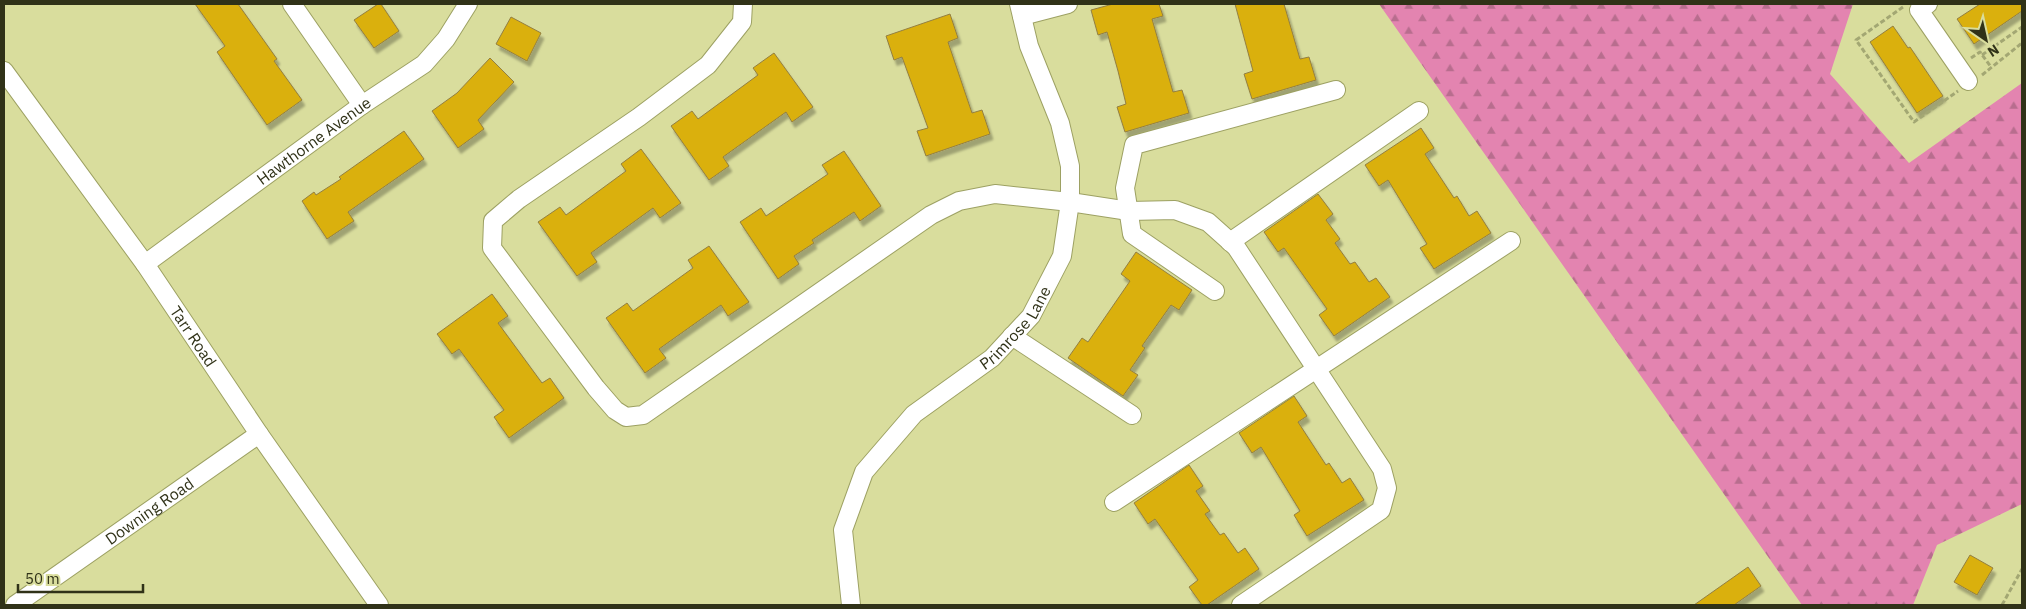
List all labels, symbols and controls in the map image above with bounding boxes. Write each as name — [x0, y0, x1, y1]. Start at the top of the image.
north arrow — [1961, 15, 2011, 65]
text: N — [1984, 40, 2003, 61]
street label: Hawthorne Avenue — [252, 92, 375, 189]
street label: Primrose Lane — [975, 282, 1055, 374]
street label: Tarr Road — [166, 302, 221, 370]
street label: Downing Road — [101, 473, 197, 549]
scale bar — [18, 562, 142, 594]
text: 50 m — [25, 569, 60, 588]

